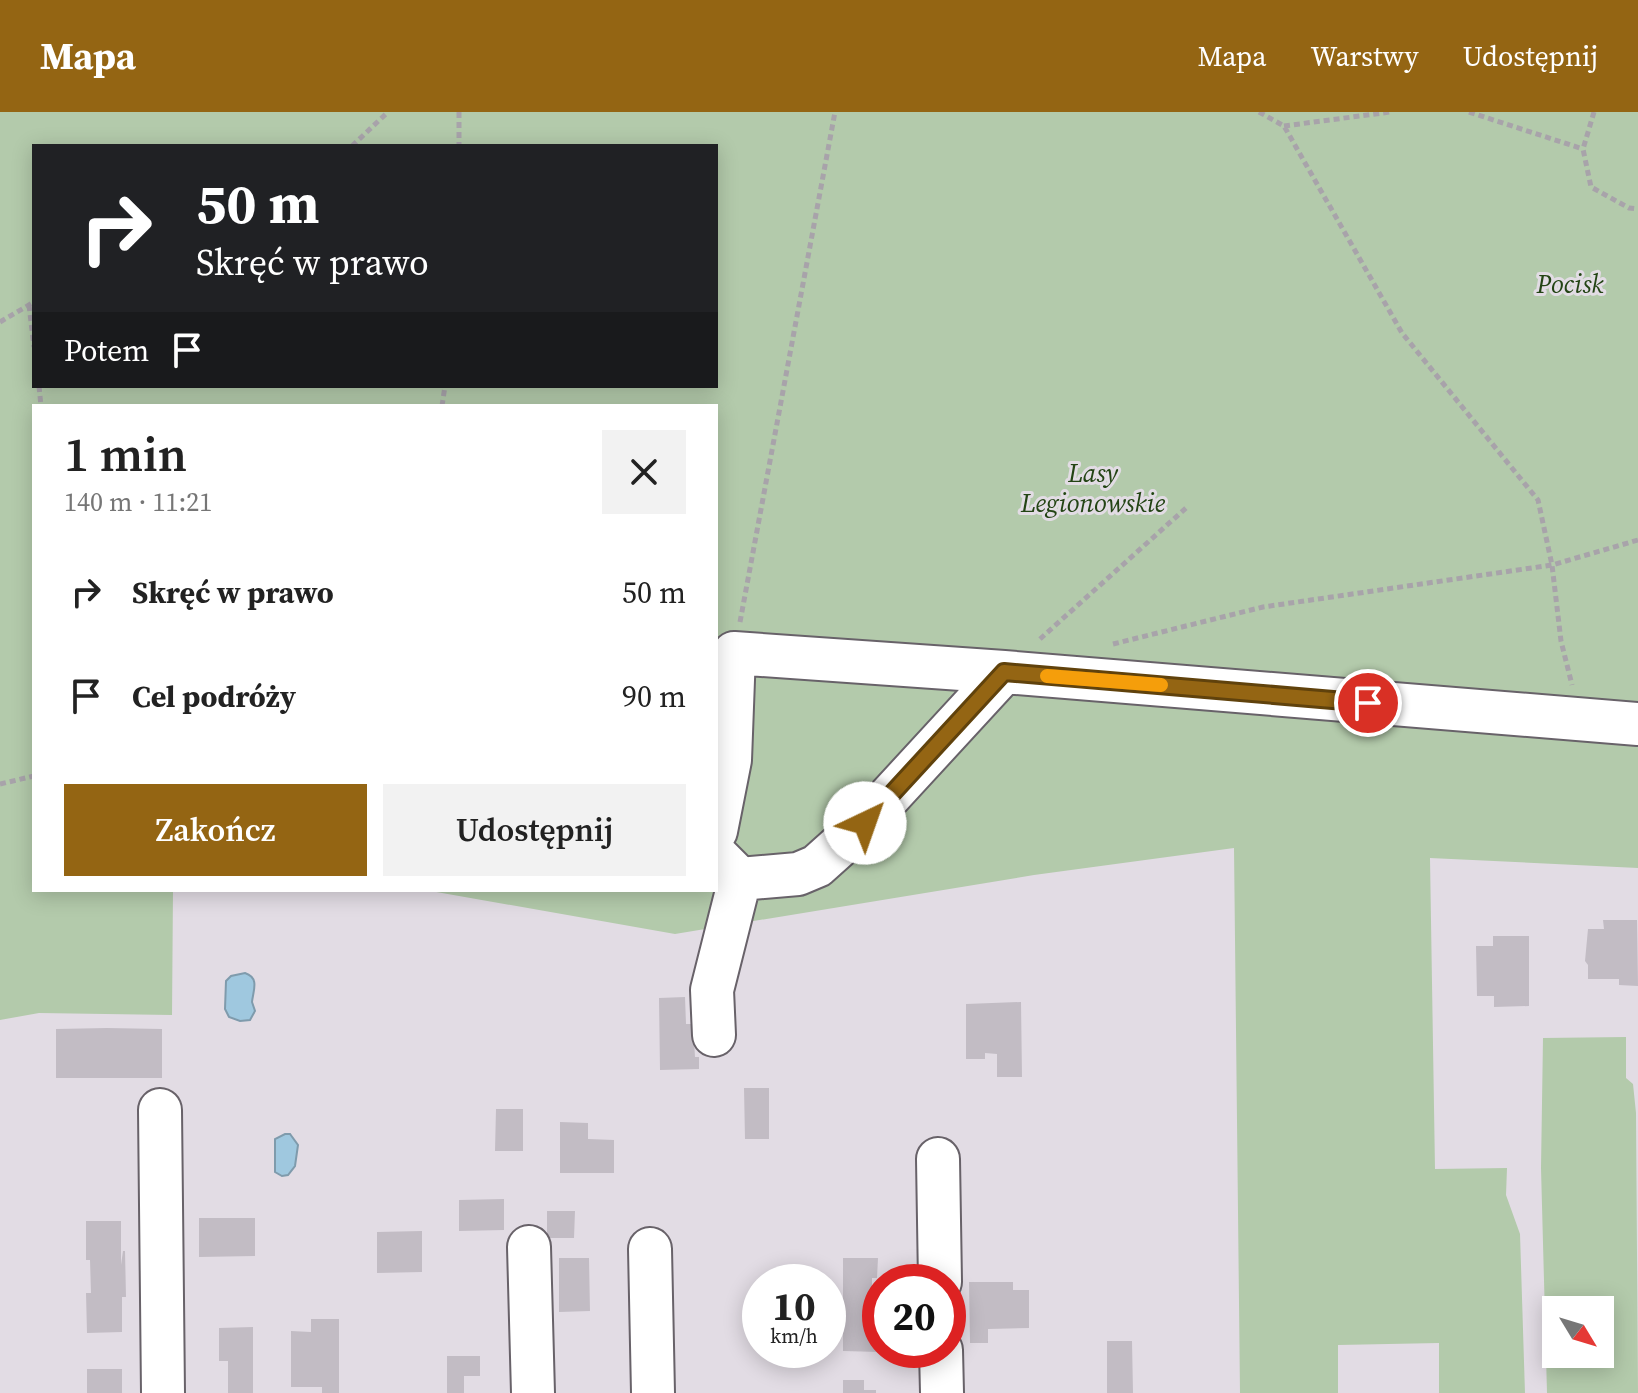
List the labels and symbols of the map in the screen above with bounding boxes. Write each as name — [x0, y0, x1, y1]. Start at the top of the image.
park label: Pocisk — [1535, 266, 1604, 302]
park label: Lasy Legionowskie — [1020, 455, 1166, 521]
pin — [1334, 669, 1402, 737]
position arrow — [823, 781, 907, 865]
speed limit sign: 20 — [862, 1264, 966, 1368]
north arrow — [1542, 1296, 1614, 1368]

